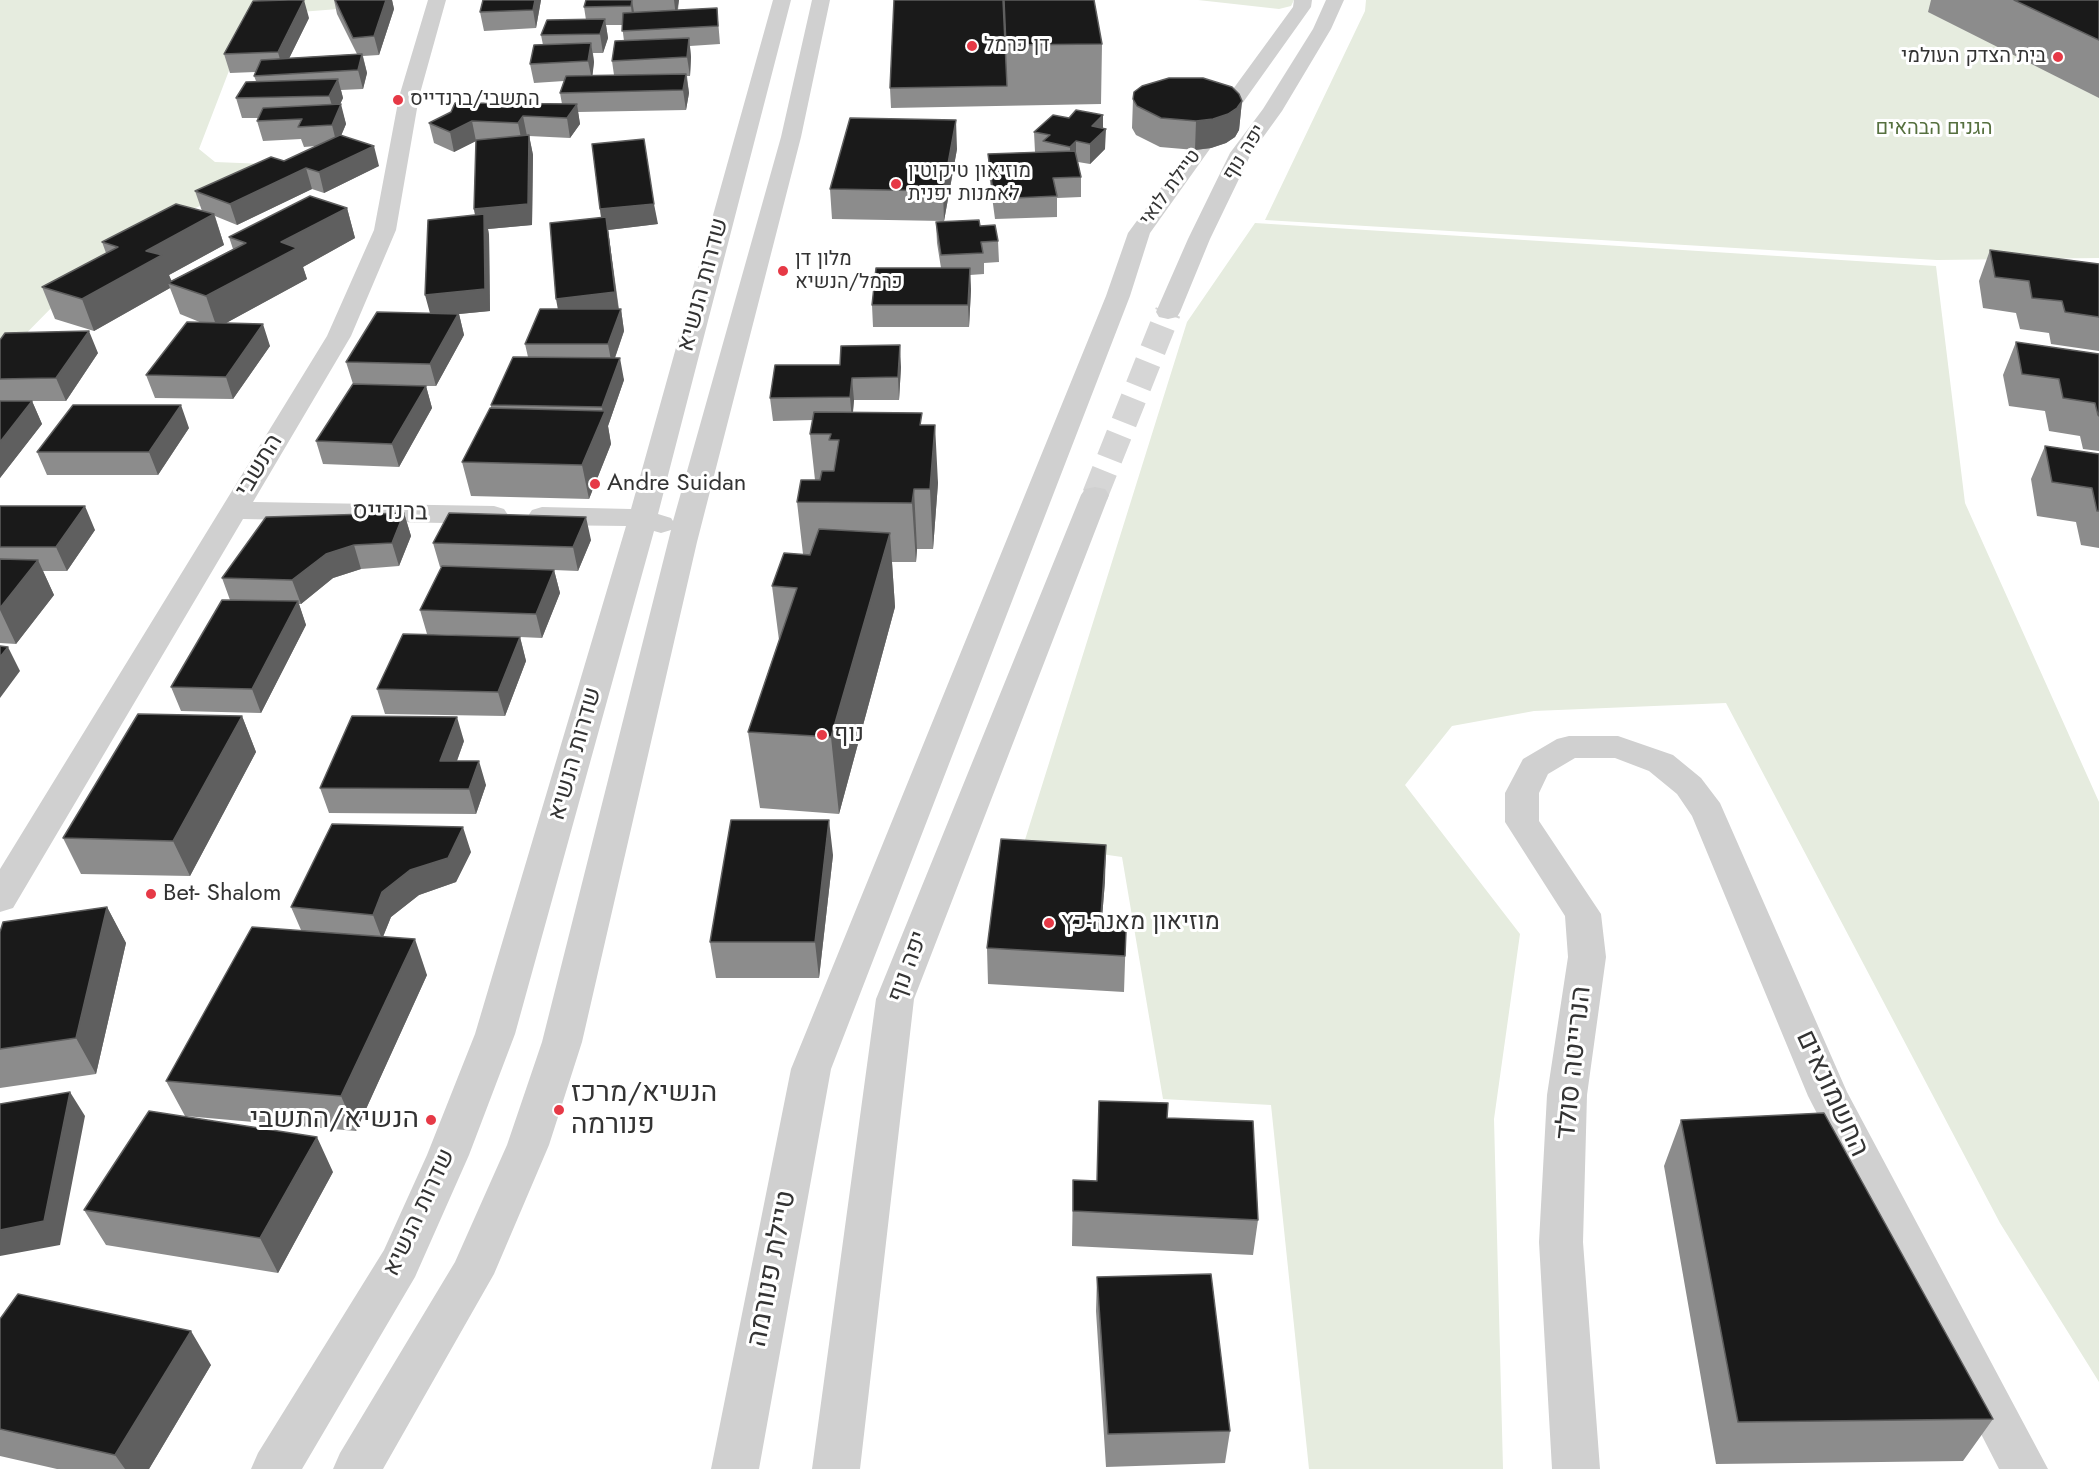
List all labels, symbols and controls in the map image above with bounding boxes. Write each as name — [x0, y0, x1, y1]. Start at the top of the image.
place label: דן כרמל — [984, 34, 1050, 58]
marker: דן כרמל — [965, 39, 979, 53]
place label: בית הצדק העולמי — [1901, 45, 2046, 69]
marker: בית הצדק העולמי — [2051, 50, 2065, 64]
place label: התשבי/ברנדייס — [410, 88, 540, 112]
marker: התשבי/ברנדייס — [391, 93, 405, 107]
park label: הגנים הבהאים — [1875, 117, 1993, 141]
street label: יפה נוף — [1219, 121, 1271, 185]
street label: טיילת לואי — [1135, 145, 1207, 231]
place label: מוזיאון טיקוטין לאמנות יפנית — [908, 160, 1031, 207]
marker: מוזיאון טיקוטין לאמנות יפנית — [889, 177, 903, 191]
street label: שדרות הנשיא — [672, 215, 736, 355]
place label: מלון דן כרמל/הנשיא — [795, 248, 903, 295]
marker: מלון דן כרמל/הנשיא — [776, 264, 790, 278]
street label: התשבי — [230, 429, 290, 503]
place label: Andre Suidan — [607, 470, 746, 498]
marker: Andre Suidan — [588, 477, 602, 491]
street label: ברנדייס — [352, 498, 428, 528]
street label: שדרות הנשיא — [543, 684, 609, 824]
place label: נוף — [834, 721, 864, 749]
marker: נוף — [815, 728, 829, 742]
place label: Bet- Shalom — [163, 880, 281, 908]
marker: Bet- Shalom — [144, 887, 158, 901]
place label: מוזיאון מאנה-כץ — [1061, 909, 1220, 937]
marker: מוזיאון מאנה-כץ — [1042, 916, 1056, 930]
street label: יפה נוף — [883, 927, 935, 1007]
street label: הנרייטה סולד — [1550, 984, 1600, 1142]
street label: החשמונאים — [1787, 1025, 1875, 1163]
place label: הנשיא/מרכז פנורמה — [571, 1077, 717, 1143]
place label: הנשיא/התשבי — [250, 1103, 419, 1137]
marker: הנשיא/מרכז פנורמה — [552, 1103, 566, 1117]
marker: הנשיא/התשבי — [424, 1113, 438, 1127]
street label: שדרות הנשיא — [378, 1145, 462, 1281]
street label: טיילת פנורמה — [741, 1188, 805, 1350]

